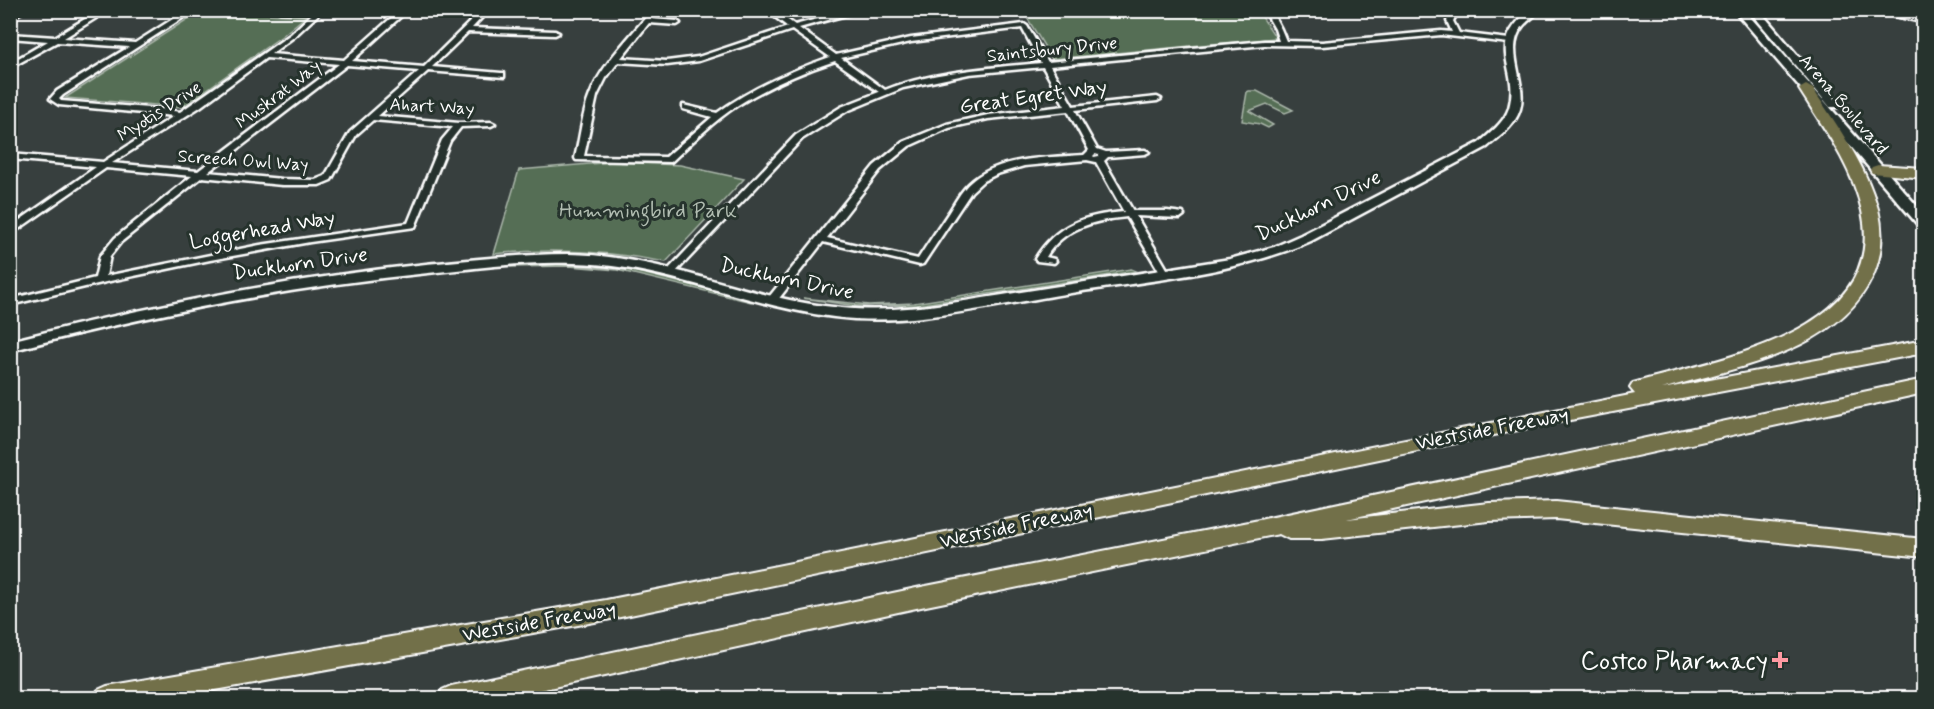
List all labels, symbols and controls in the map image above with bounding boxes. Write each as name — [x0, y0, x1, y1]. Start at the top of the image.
street label: Saintsbury Drive — [986, 31, 1119, 69]
street label: Arena Boulevard — [1793, 49, 1894, 160]
street label: Muskrat Way — [231, 55, 326, 135]
street label: Great Egret Way — [958, 73, 1109, 121]
street label: Myotis Drive — [113, 76, 206, 148]
street label: Ahart Way — [389, 93, 475, 121]
street label: Screech Owl Way — [177, 144, 309, 178]
street label: Duckhorn Drive — [1251, 163, 1386, 248]
park label: Hummingbird Park — [559, 197, 737, 227]
street label: Loggerhead Way — [187, 203, 337, 259]
street label: Duckhorn Drive — [231, 241, 370, 287]
street label: Duckhorn Drive — [717, 251, 856, 307]
street label: Westside Freeway — [1413, 400, 1571, 458]
street label: Westside Freeway — [937, 496, 1095, 556]
street label: Westside Freeway — [460, 595, 618, 649]
place label: Costco Pharmacy — [1580, 645, 1768, 679]
marker: Costco Pharmacy — [1773, 653, 1787, 667]

